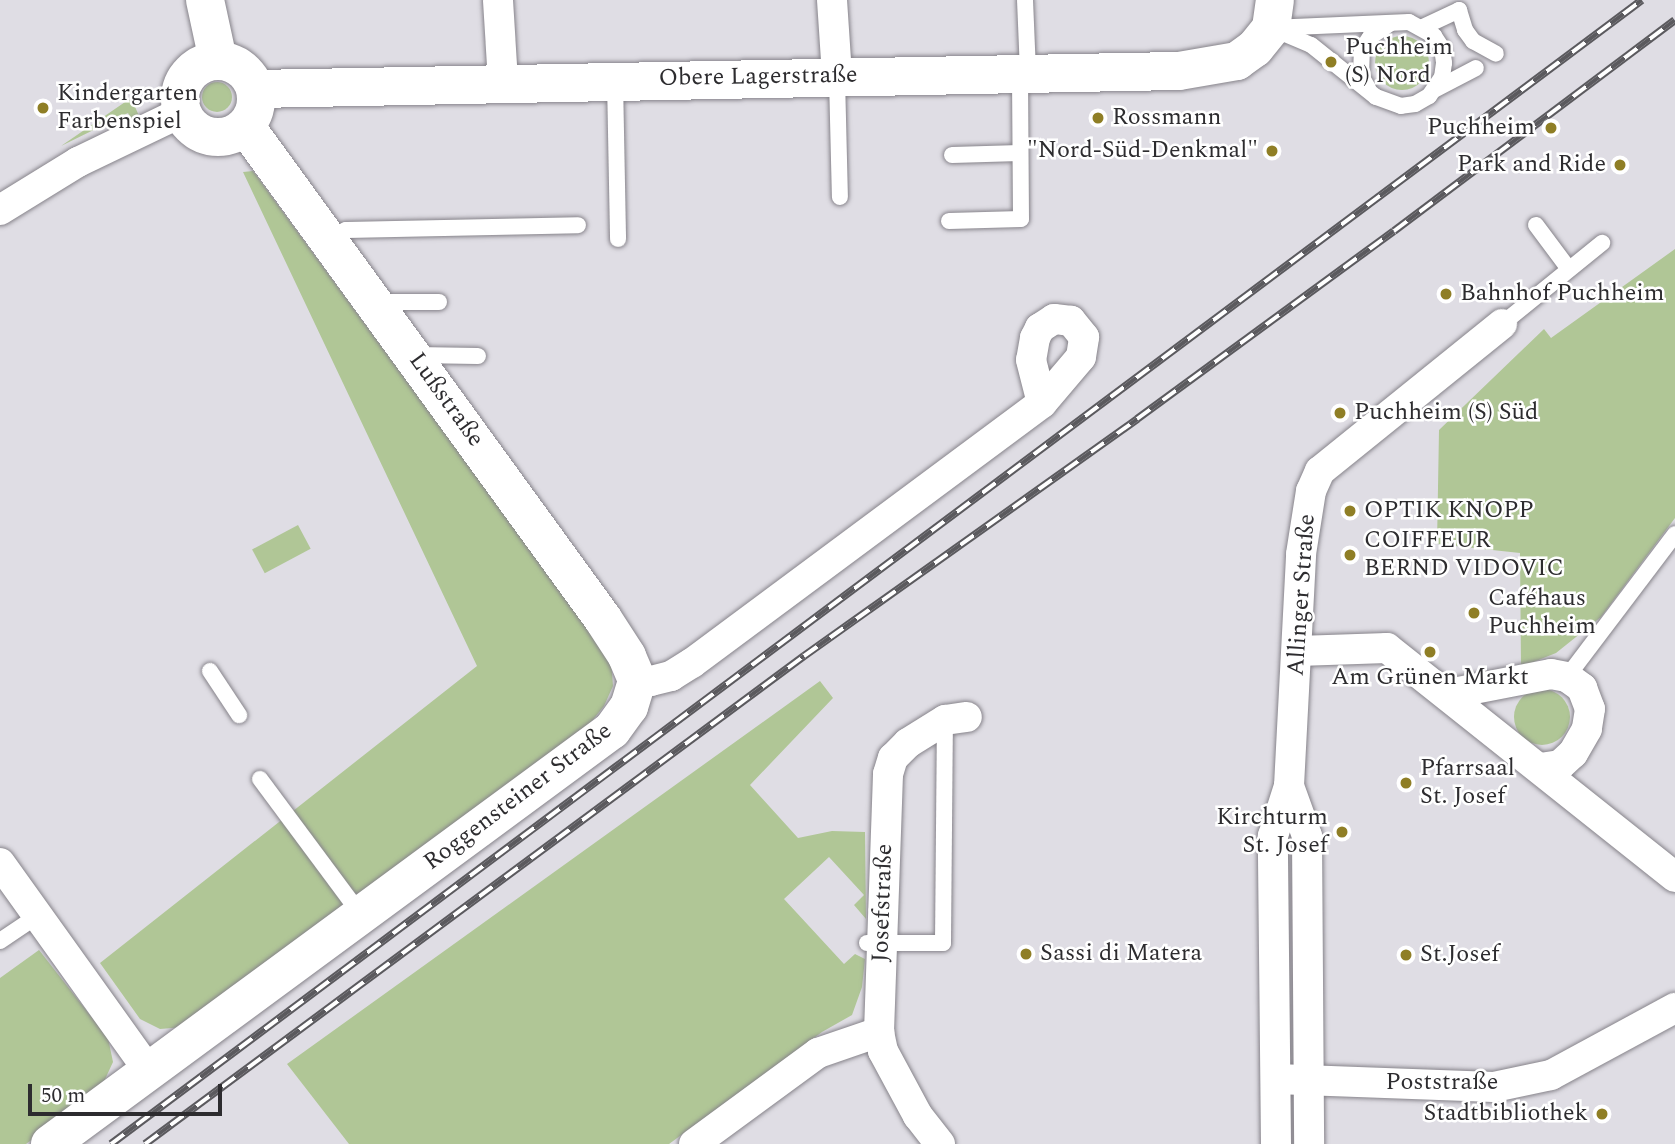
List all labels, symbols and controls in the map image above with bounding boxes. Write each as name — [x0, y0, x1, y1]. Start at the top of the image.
place label: Puchheim (S) Nord — [1345, 34, 1453, 90]
marker: Puchheim (S) Nord — [1323, 54, 1339, 70]
street label: Obere Lagerstraße — [658, 61, 858, 93]
place label: Kindergarten Farbenspiel — [57, 80, 198, 136]
marker: Kindergarten Farbenspiel — [35, 100, 51, 116]
place label: Rossmann — [1112, 104, 1222, 132]
marker: Rossmann — [1090, 110, 1106, 126]
place label: Puchheim — [1427, 114, 1535, 142]
marker: Puchheim — [1541, 118, 1561, 138]
place label: "Nord-Süd-Denkmal" — [1027, 137, 1258, 165]
marker: "Nord-Süd-Denkmal" — [1264, 143, 1280, 159]
place label: Park and Ride — [1457, 151, 1606, 179]
marker: Park and Ride — [1612, 157, 1628, 173]
place label: Bahnhof Puchheim — [1460, 280, 1664, 308]
marker: Bahnhof Puchheim — [1438, 286, 1454, 302]
street label: Lußstraße — [402, 347, 490, 453]
place label: Puchheim (S) Süd — [1354, 399, 1538, 427]
marker: Puchheim (S) Süd — [1332, 405, 1348, 421]
place label: OPTIK KNOPP — [1364, 497, 1534, 525]
marker: OPTIK KNOPP — [1342, 503, 1358, 519]
street label: Allinger Straße — [1282, 513, 1322, 677]
place label: COIFFEUR BERND VIDOVIC — [1364, 527, 1564, 583]
marker: COIFFEUR BERND VIDOVIC — [1342, 547, 1358, 563]
place label: Caféhaus Puchheim — [1488, 585, 1596, 641]
marker: Caféhaus Puchheim — [1466, 605, 1482, 621]
marker: Am Grünen Markt — [1422, 644, 1438, 660]
place label: Am Grünen Markt — [1331, 664, 1529, 692]
street label: Roggensteiner Straße — [418, 717, 618, 877]
place label: Pfarrsaal St. Josef — [1420, 755, 1515, 811]
marker: Pfarrsaal St. Josef — [1398, 775, 1414, 791]
place label: Kirchturm St. Josef — [1216, 804, 1328, 860]
marker: Kirchturm St. Josef — [1334, 824, 1350, 840]
street label: Josefstraße — [867, 843, 899, 963]
place label: Sassi di Matera — [1040, 940, 1202, 968]
place label: St.Josef — [1420, 941, 1500, 969]
marker: Sassi di Matera — [1018, 946, 1034, 962]
marker: St.Josef — [1398, 947, 1414, 963]
street label: Poststraße — [1386, 1069, 1498, 1097]
scale bar — [32, 1070, 226, 1114]
text: 50 m — [41, 1080, 85, 1112]
place label: Stadtbibliothek — [1423, 1100, 1588, 1128]
marker: Stadtbibliothek — [1594, 1106, 1610, 1122]

